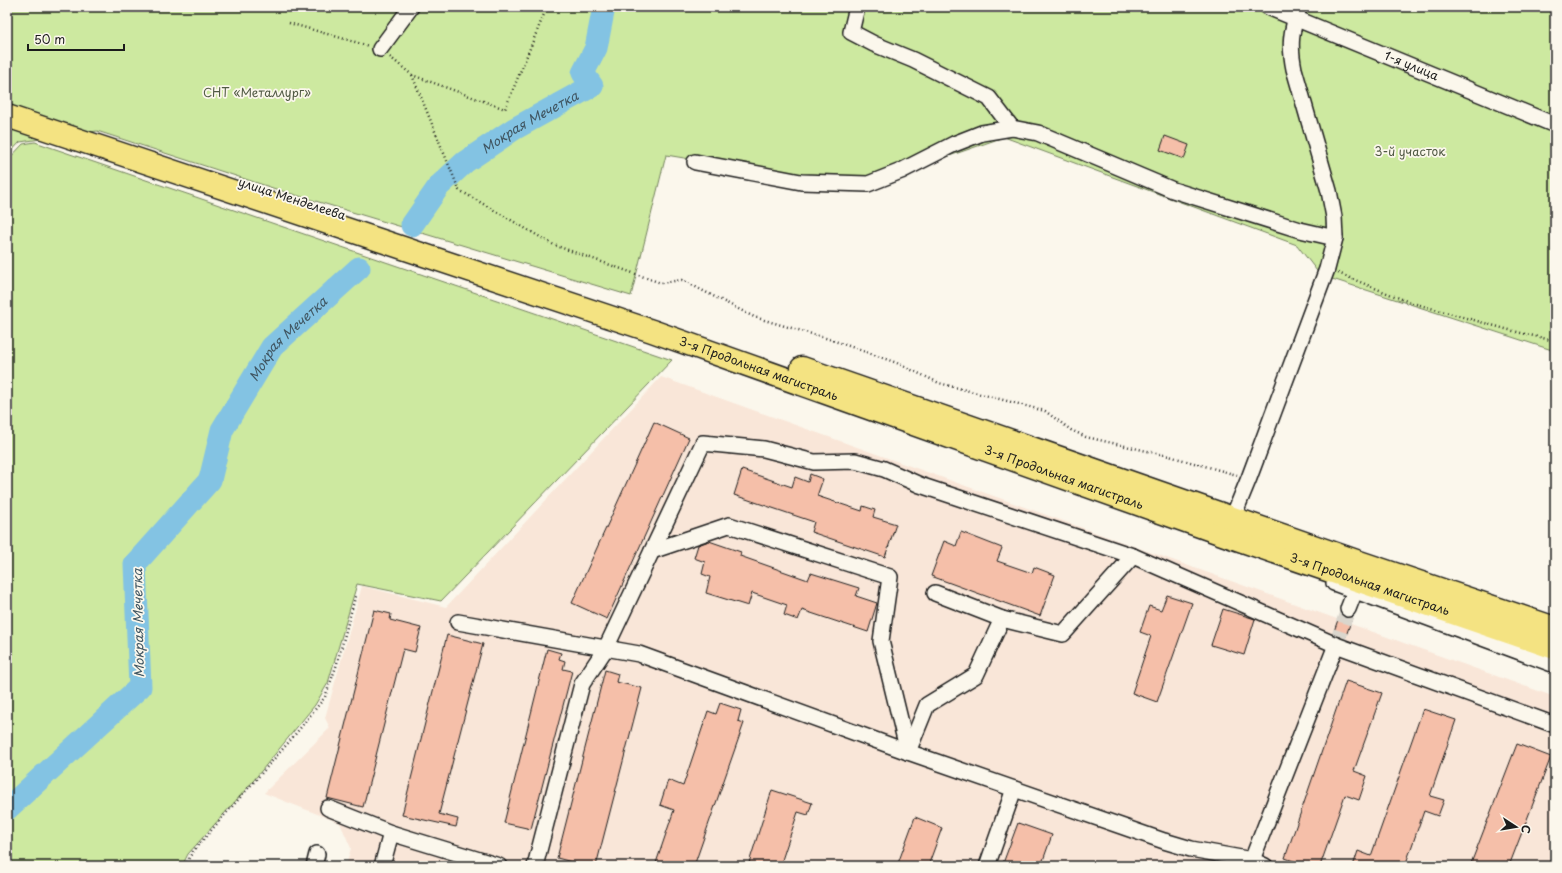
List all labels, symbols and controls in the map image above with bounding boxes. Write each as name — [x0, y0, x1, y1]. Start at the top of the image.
scale bar — [28, 26, 124, 52]
text: 50 m — [34, 30, 65, 48]
street label: 1-я улица — [1382, 46, 1442, 84]
park label: СНТ «Металлург» — [203, 83, 311, 101]
water label: Мокрая Мечетка — [477, 85, 582, 157]
park label: 3-й участок — [1375, 142, 1446, 160]
street label: улица Менделеева — [236, 172, 349, 224]
water label: Мокрая Мечетка — [244, 291, 331, 384]
street label: 3-я Продольная магистраль — [677, 331, 841, 405]
street label: 3-я Продольная магистраль — [982, 440, 1146, 513]
street label: 3-я Продольная магистраль — [1288, 548, 1452, 619]
water label: Мокрая Мечетка — [127, 567, 148, 678]
north arrow — [1496, 807, 1536, 847]
text: С — [1517, 823, 1535, 835]

